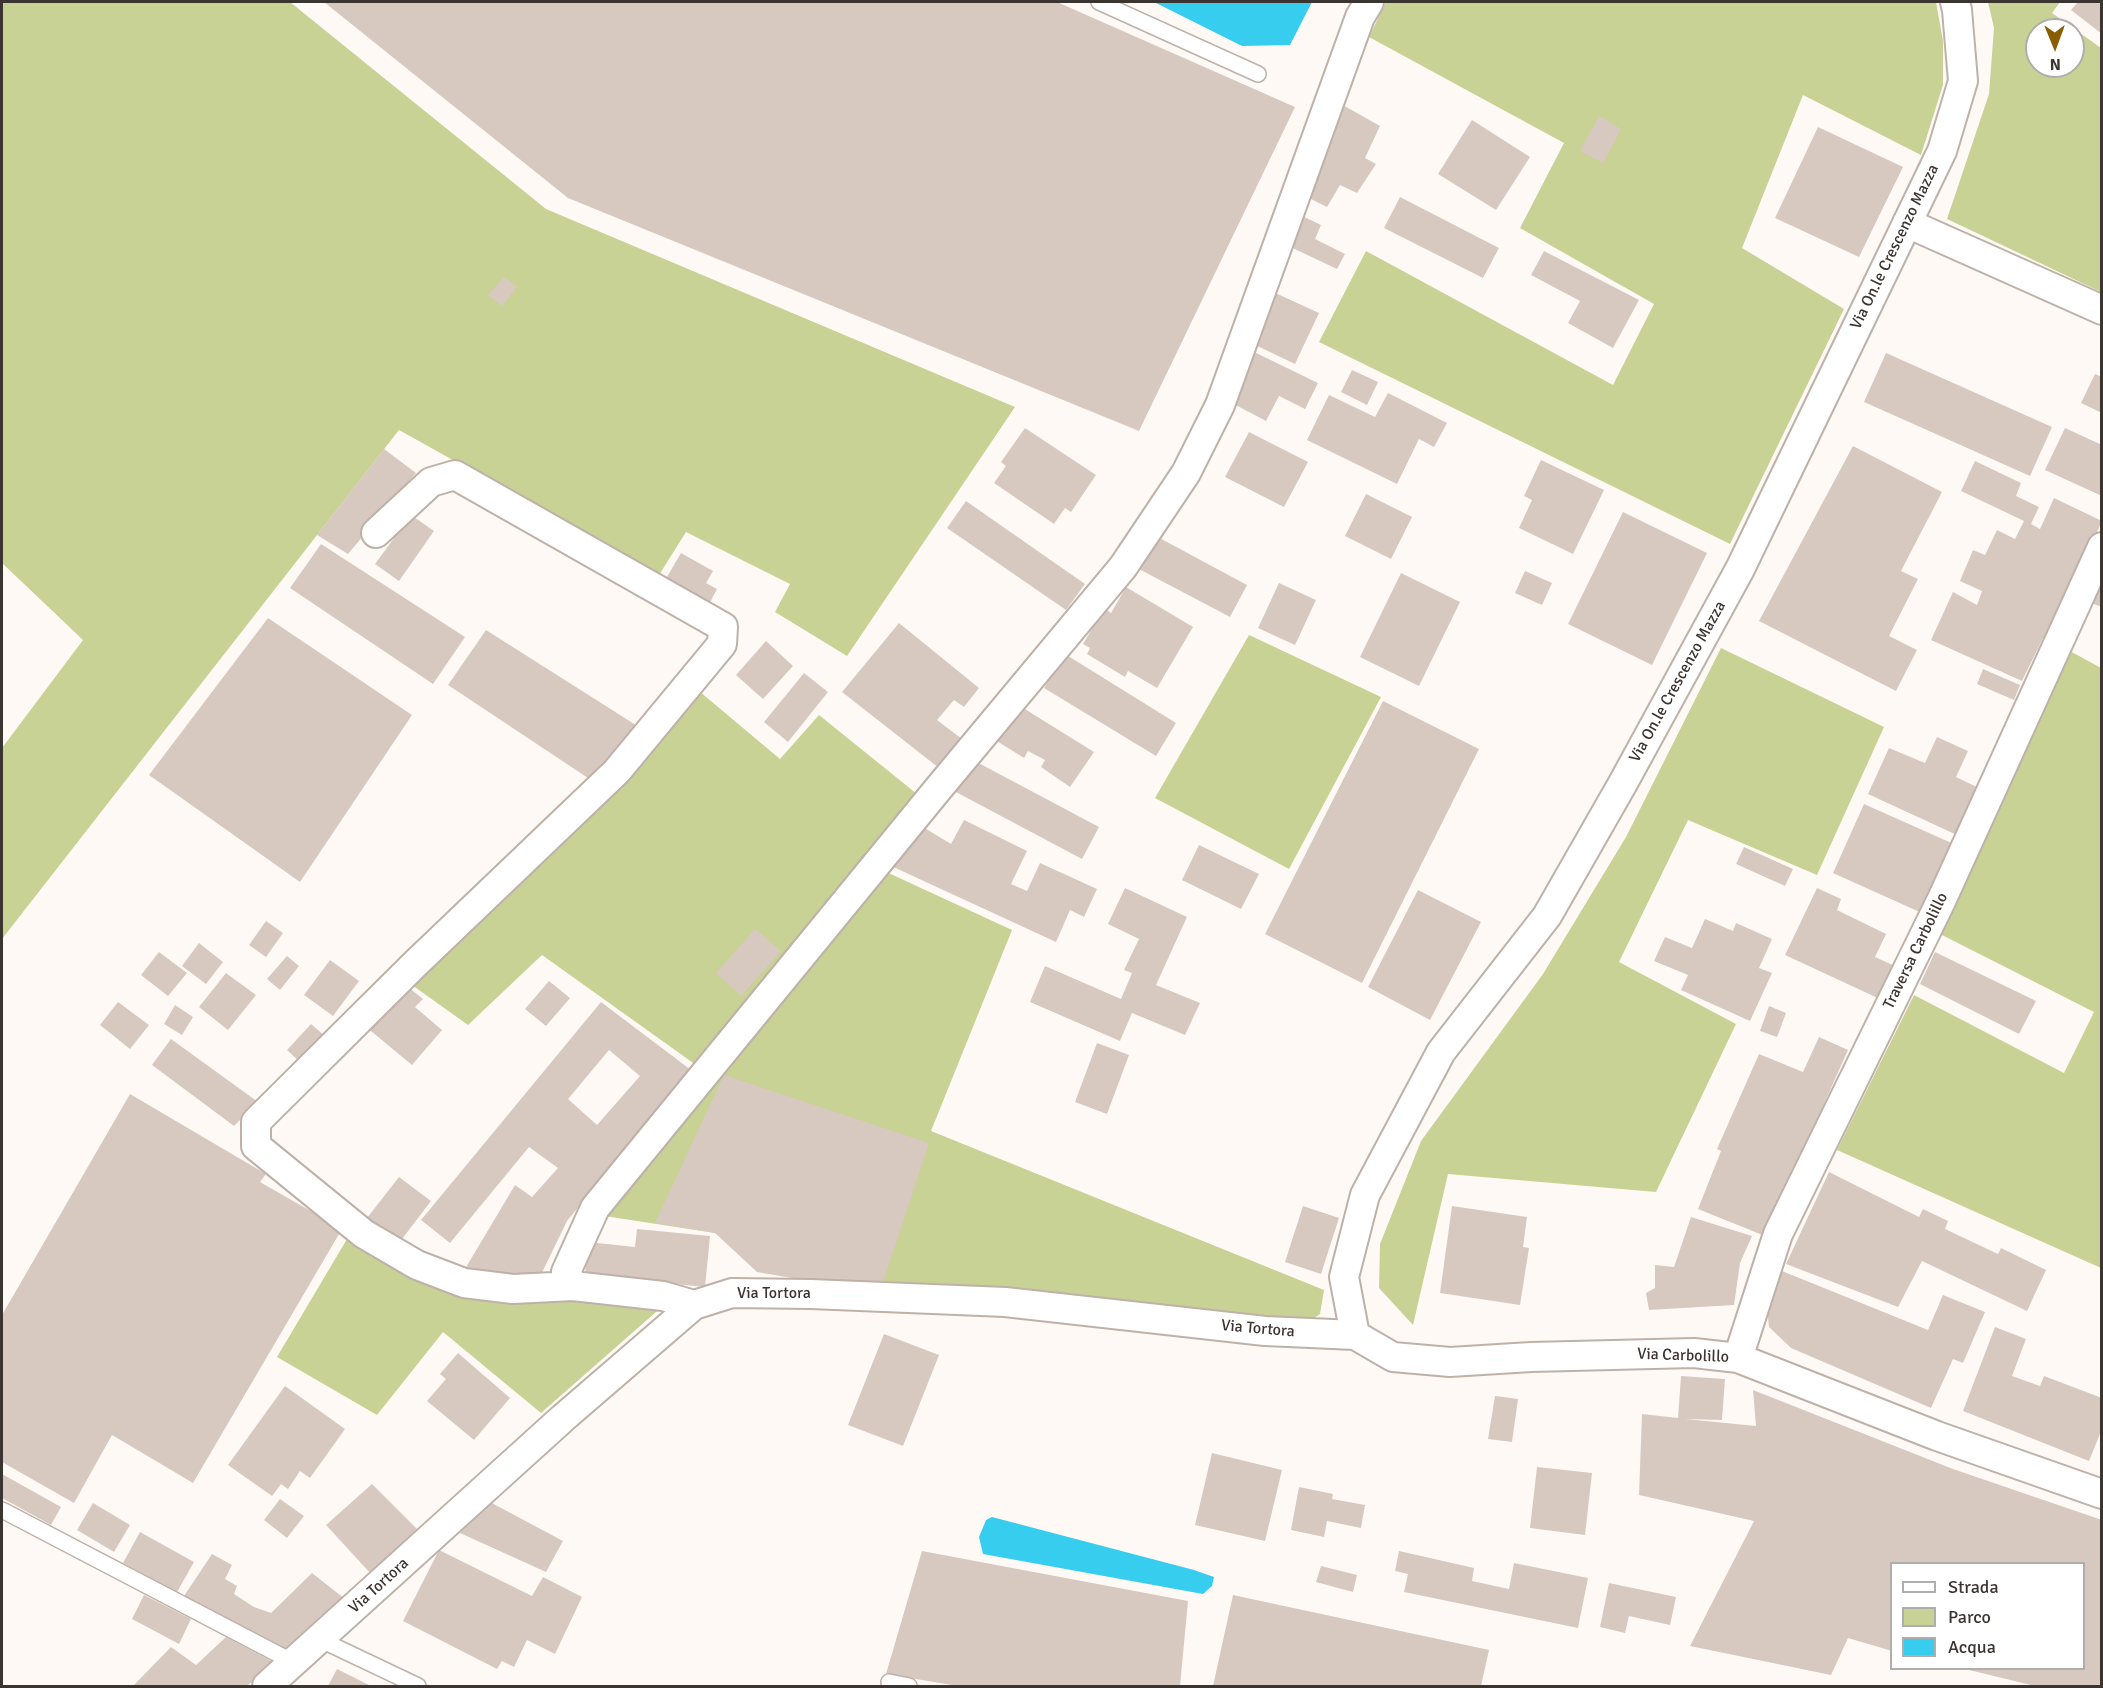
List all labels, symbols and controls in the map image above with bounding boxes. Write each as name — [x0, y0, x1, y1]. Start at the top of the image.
north arrow — [2025, 18, 2085, 78]
text: N — [2050, 54, 2061, 74]
street label: Via On.le Crescenzo Mazza — [1847, 161, 1943, 333]
street label: Via On.le Crescenzo Mazza — [1626, 598, 1730, 766]
street label: Traversa Carbolillo — [1880, 890, 1952, 1012]
street label: Via Tortora — [737, 1284, 811, 1304]
street label: Via Tortora — [1220, 1316, 1296, 1342]
street label: Via Carbolillo — [1637, 1345, 1729, 1367]
street label: Via Tortora — [345, 1554, 413, 1618]
legend — [1890, 1562, 2085, 1670]
text: Strada — [1948, 1576, 1999, 1598]
text: Parco — [1948, 1606, 1991, 1628]
text: Acqua — [1948, 1636, 1996, 1658]

